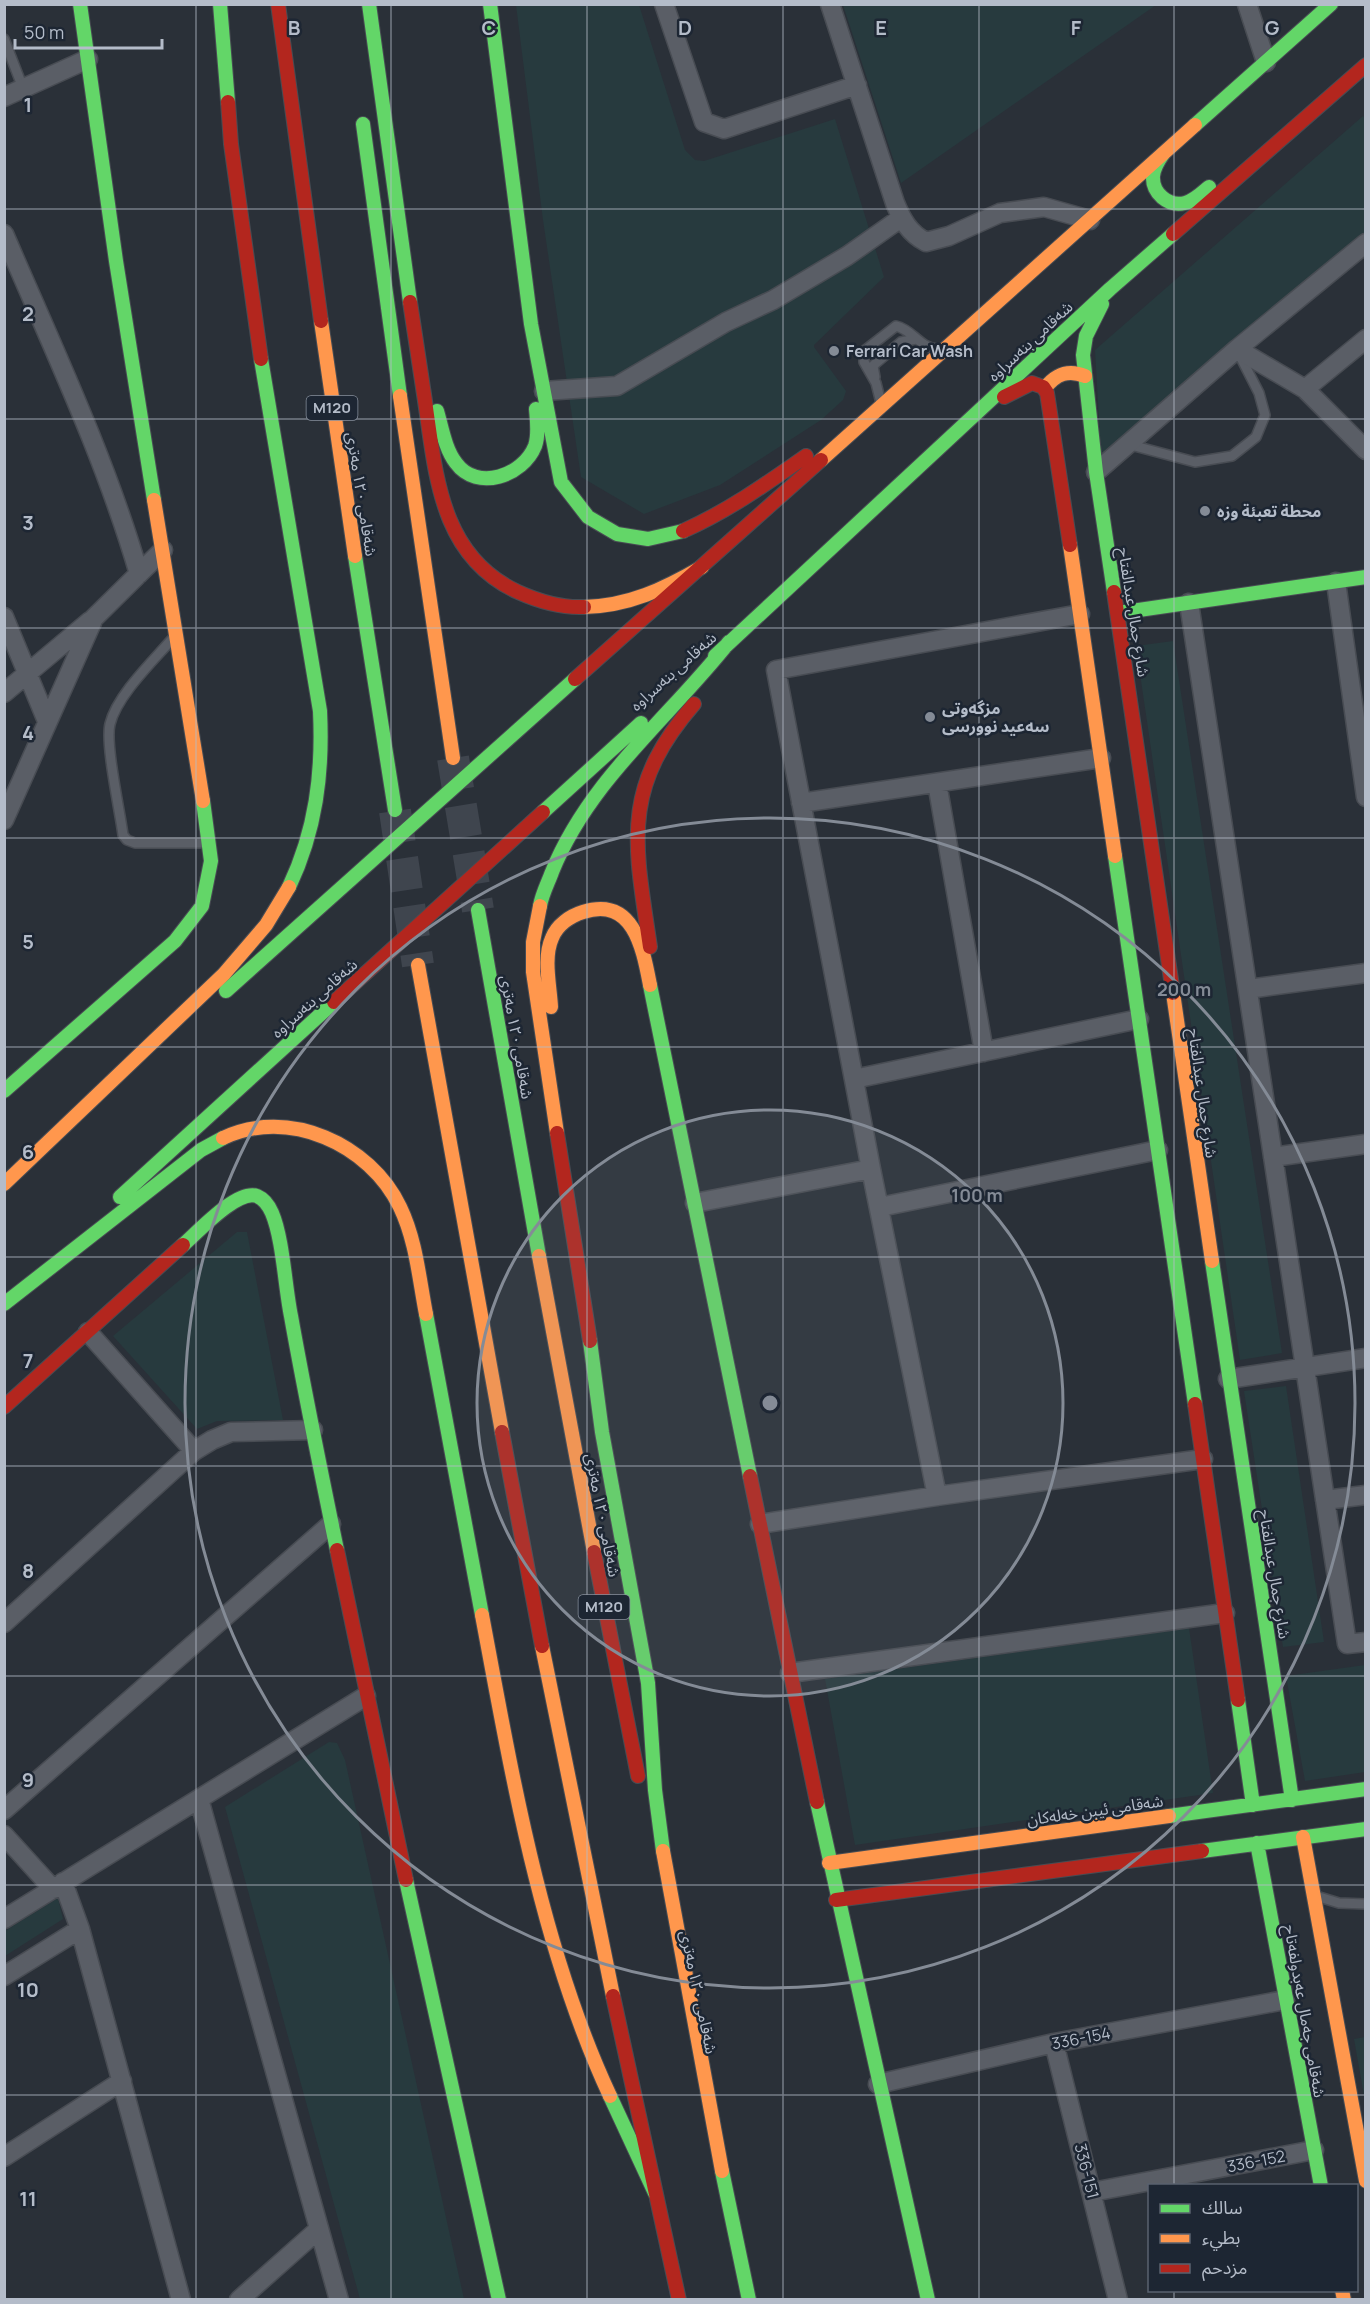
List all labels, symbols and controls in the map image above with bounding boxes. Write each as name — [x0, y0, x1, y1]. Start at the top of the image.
scale bar — [15, 12, 162, 50]
text: B — [288, 14, 301, 41]
text: C — [482, 14, 496, 41]
text: D — [678, 14, 692, 41]
text: E — [875, 14, 887, 41]
text: F — [1071, 14, 1082, 41]
text: G — [1265, 14, 1280, 41]
text: 50 m — [24, 20, 64, 44]
text: 1 — [24, 91, 32, 118]
street label: شەقامی بنەسراوە — [983, 296, 1077, 386]
text: 2 — [22, 300, 34, 327]
place label: Ferrari Car Wash — [846, 340, 973, 362]
marker: Ferrari Car Wash — [827, 344, 841, 358]
road number: M120 — [306, 396, 358, 420]
street label: شەقامی ١٢٠ مەتری — [341, 430, 383, 558]
place label: محطة تعبئة وزه — [1217, 500, 1321, 522]
marker: محطة تعبئة وزه — [1198, 504, 1212, 518]
text: 3 — [22, 509, 34, 536]
street label: شارع جمال عبدالفتاح — [1111, 546, 1155, 679]
street label: شەقامی بنەسراوە — [625, 626, 721, 716]
place label: مزگەوتی سەعید نوورسی — [942, 697, 1049, 737]
marker: مزگەوتی سەعید نوورسی — [923, 710, 937, 724]
text: 4 — [22, 719, 34, 746]
text: 5 — [22, 928, 34, 955]
street label: شەقامی بنەسراوە — [266, 953, 362, 1043]
street label: شەقامی ١٢٠ مەتری — [495, 973, 539, 1101]
text: 200 m — [1157, 977, 1211, 1001]
street label: شارع جمال عبدالفتاح — [1181, 1027, 1223, 1160]
text: 6 — [22, 1138, 34, 1165]
text: 100 m — [951, 1183, 1003, 1207]
text: 7 — [23, 1347, 33, 1374]
centre of rings — [760, 1393, 780, 1413]
street label: شەقامی ١٢٠ مەتری — [580, 1451, 626, 1579]
street label: شارع جمال عبدالفتاح — [1252, 1508, 1296, 1641]
text: 8 — [22, 1557, 34, 1584]
road number: M120 — [578, 1595, 630, 1619]
text: 9 — [22, 1766, 34, 1793]
street label: شەقامی ئیبن خەلەکان — [1025, 1790, 1165, 1830]
street label: شەقامی جەمال عەبدولفەتاح — [1277, 1923, 1331, 2100]
street label: شەقامی ١٢٠ مەتری — [675, 1928, 723, 2056]
text: 10 — [17, 1976, 39, 2003]
street label: 336-154 — [1050, 2022, 1112, 2054]
street label: 336-151 — [1070, 2141, 1104, 2201]
street label: 336-152 — [1225, 2145, 1287, 2177]
legend — [1148, 2184, 1358, 2292]
text: 11 — [19, 2185, 37, 2212]
text: سالك — [1202, 2195, 1243, 2219]
text: بطيء — [1202, 2225, 1240, 2251]
text: مزدحم — [1202, 2255, 1247, 2281]

